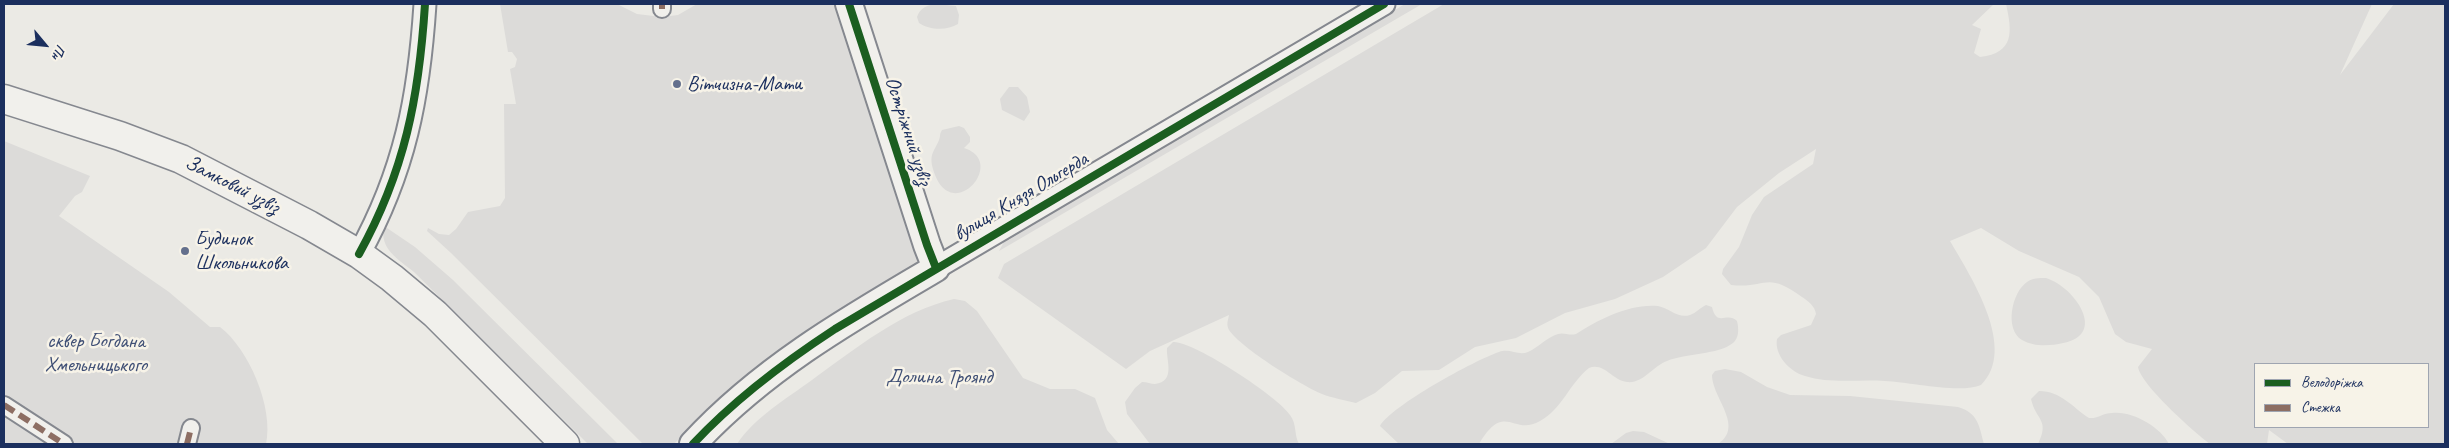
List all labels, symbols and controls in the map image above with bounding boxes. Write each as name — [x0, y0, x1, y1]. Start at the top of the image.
north arrow — [20, 20, 70, 70]
text: Пн — [48, 42, 70, 63]
place label: Вітчизна-Мати — [687, 71, 802, 97]
street label: Остріжний узвіз — [879, 74, 937, 188]
marker: Вітчизна-Мати — [671, 78, 683, 90]
street label: вулиця Князя Ольгерда — [949, 147, 1093, 247]
street label: Замковий узвіз — [180, 150, 284, 220]
place label: Будинок Школьникова — [195, 226, 288, 276]
marker: Будинок Школьникова — [179, 245, 191, 257]
park label: сквер Богдана Хмельницького — [45, 328, 147, 378]
legend — [2254, 363, 2429, 428]
park label: Долина Троянд — [886, 364, 992, 390]
text: Велодоріжка — [2301, 373, 2362, 392]
text: Стежка — [2301, 398, 2340, 417]

